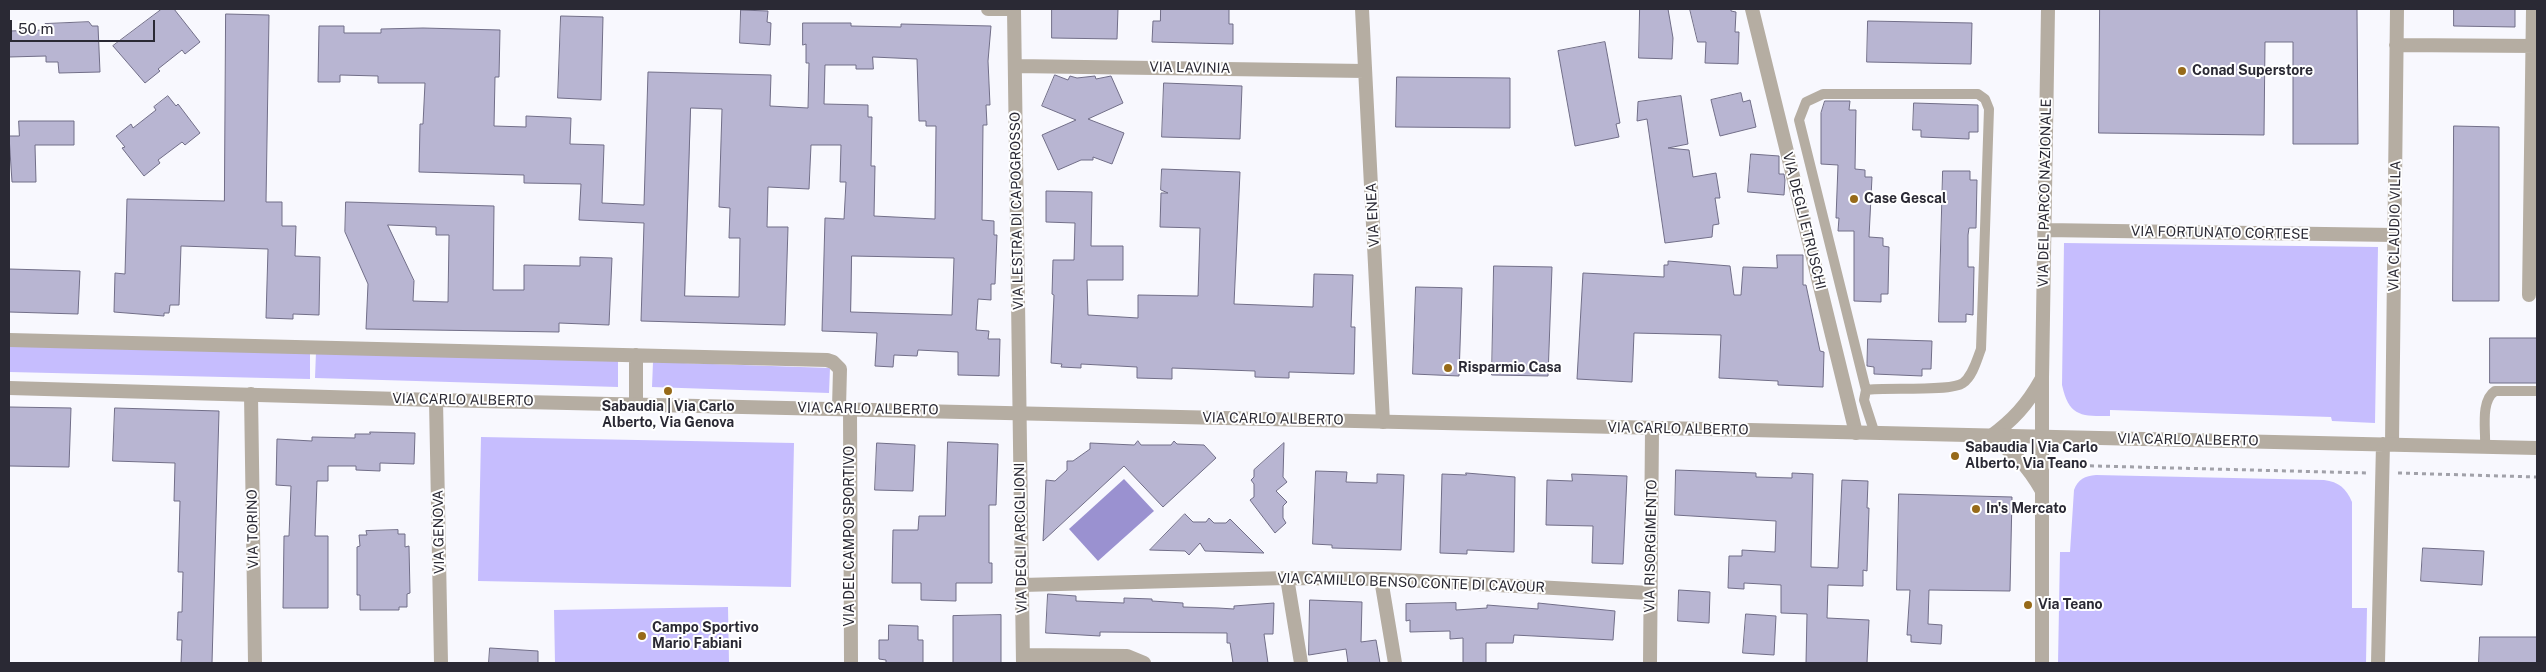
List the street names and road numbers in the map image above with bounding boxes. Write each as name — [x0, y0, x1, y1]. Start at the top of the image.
street label: VIA LAVINIA — [1149, 59, 1231, 77]
street label: VIA DEL PARCO NAZIONALE — [2035, 99, 2055, 287]
street label: VIA LESTRA DI CAPOGROSSO — [1007, 112, 1027, 310]
street label: VIA DEGLI ETRUSCHI — [1779, 151, 1829, 291]
street label: VIA CLAUDIO VILLA — [2385, 160, 2405, 292]
street label: VIA ENEA — [1363, 182, 1383, 248]
street label: VIA FORTUNATO CORTESE — [2131, 223, 2309, 243]
street label: VIA CARLO ALBERTO — [392, 390, 534, 410]
street label: VIA CARLO ALBERTO — [797, 399, 939, 419]
street label: VIA CARLO ALBERTO — [1202, 409, 1344, 429]
street label: VIA CARLO ALBERTO — [1607, 419, 1749, 439]
street label: VIA CARLO ALBERTO — [2117, 430, 2259, 450]
street label: VIA DEL CAMPO SPORTIVO — [842, 446, 858, 626]
street label: VIA DEGLI ARCIGLIONI — [1011, 462, 1031, 614]
street label: VIA RISORGIMENTO — [1641, 479, 1661, 613]
street label: VIA TORINO — [244, 489, 262, 569]
street label: VIA GENOVA — [430, 490, 448, 574]
street label: VIA CAMILLO BENSO CONTE DI CAVOUR — [1277, 570, 1545, 596]

